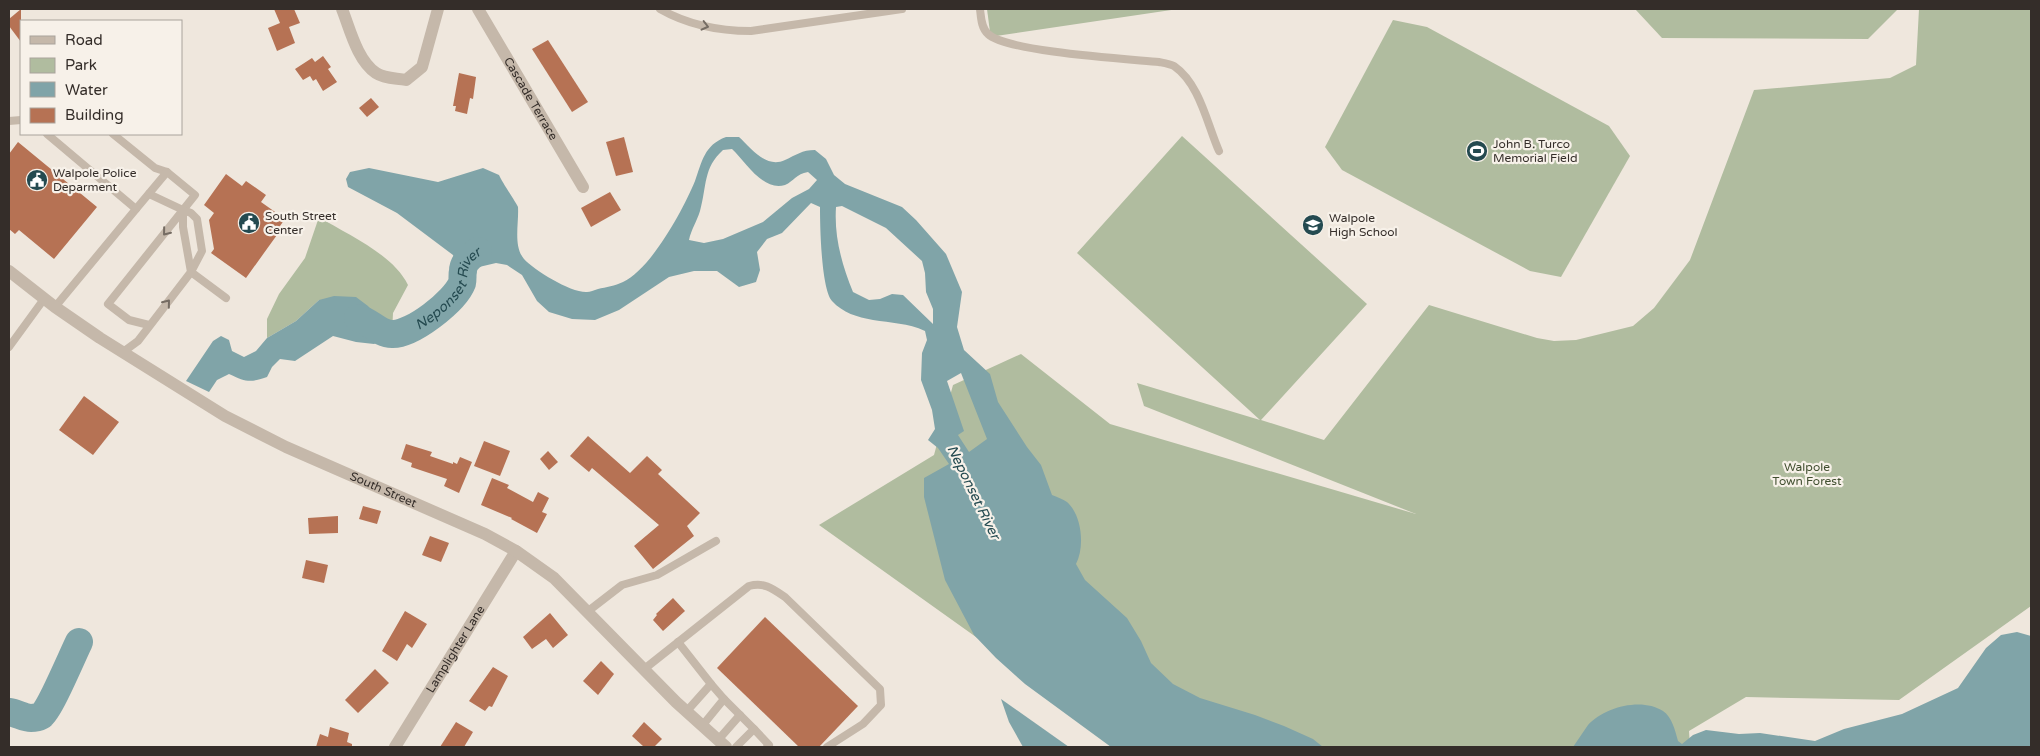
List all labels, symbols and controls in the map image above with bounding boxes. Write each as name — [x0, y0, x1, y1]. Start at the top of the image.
legend — [20, 20, 182, 135]
one-way arrow — [700, 20, 709, 31]
text: Road — [65, 31, 103, 49]
street label: Cascade Terrace — [501, 55, 561, 143]
text: Park — [65, 56, 97, 74]
text: Water — [65, 81, 108, 99]
text: Building — [65, 106, 124, 124]
place label: John B. Turco Memorial Field — [1493, 137, 1577, 165]
sports icon: John B. Turco Memorial Field — [1465, 139, 1489, 163]
place label: Walpole Police Deparment — [53, 166, 137, 194]
public building icon: Walpole Police Deparment — [25, 168, 49, 192]
place label: South Street Center — [265, 209, 337, 237]
public building icon: South Street Center — [237, 211, 261, 235]
place label: Walpole High School — [1329, 211, 1398, 239]
school or university icon: Walpole High School — [1301, 213, 1325, 237]
one-way arrow — [163, 226, 171, 235]
water label: Neponset River — [412, 243, 485, 334]
one-way arrow — [161, 300, 170, 309]
water label: Neponset River — [943, 442, 1004, 543]
park label: Walpole Town Forest — [1772, 460, 1842, 488]
street label: South Street — [348, 469, 419, 510]
street label: Lamplighter Lane — [423, 603, 488, 695]

